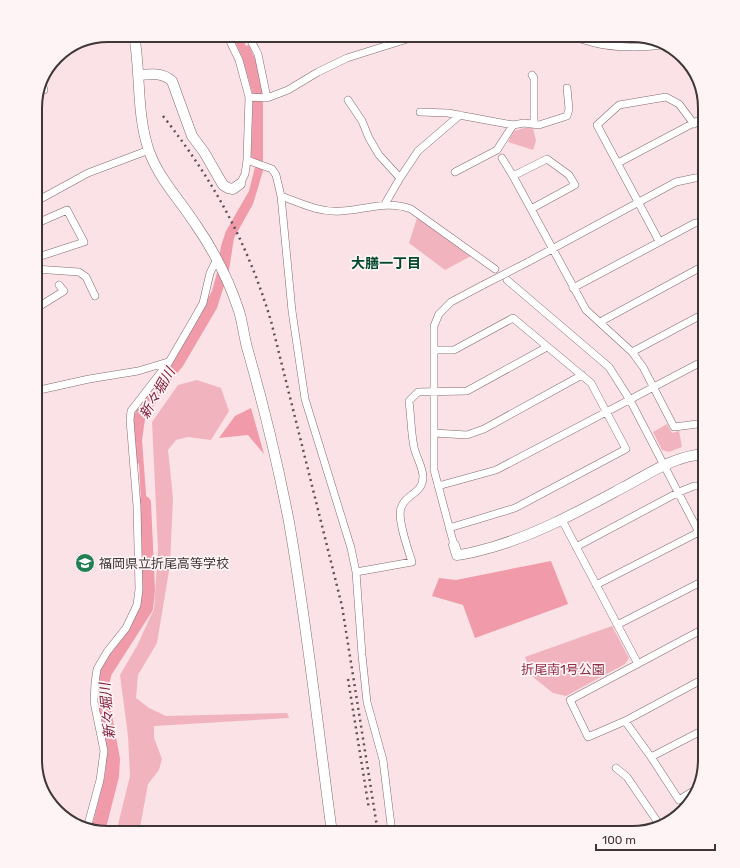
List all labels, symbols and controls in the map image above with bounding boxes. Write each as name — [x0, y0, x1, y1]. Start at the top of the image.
district label: 大膳一丁目 — [351, 255, 421, 272]
water label: 新々堀川 — [136, 363, 180, 422]
school or university icon: 福岡県立折尾高等学校 — [74, 552, 96, 574]
place label: 福岡県立折尾高等学校 — [99, 556, 229, 571]
park label: 折尾南1号公園 — [521, 662, 605, 677]
water label: 新々堀川 — [96, 680, 118, 740]
scale bar — [596, 826, 715, 852]
text: 100 m — [602, 833, 636, 847]

